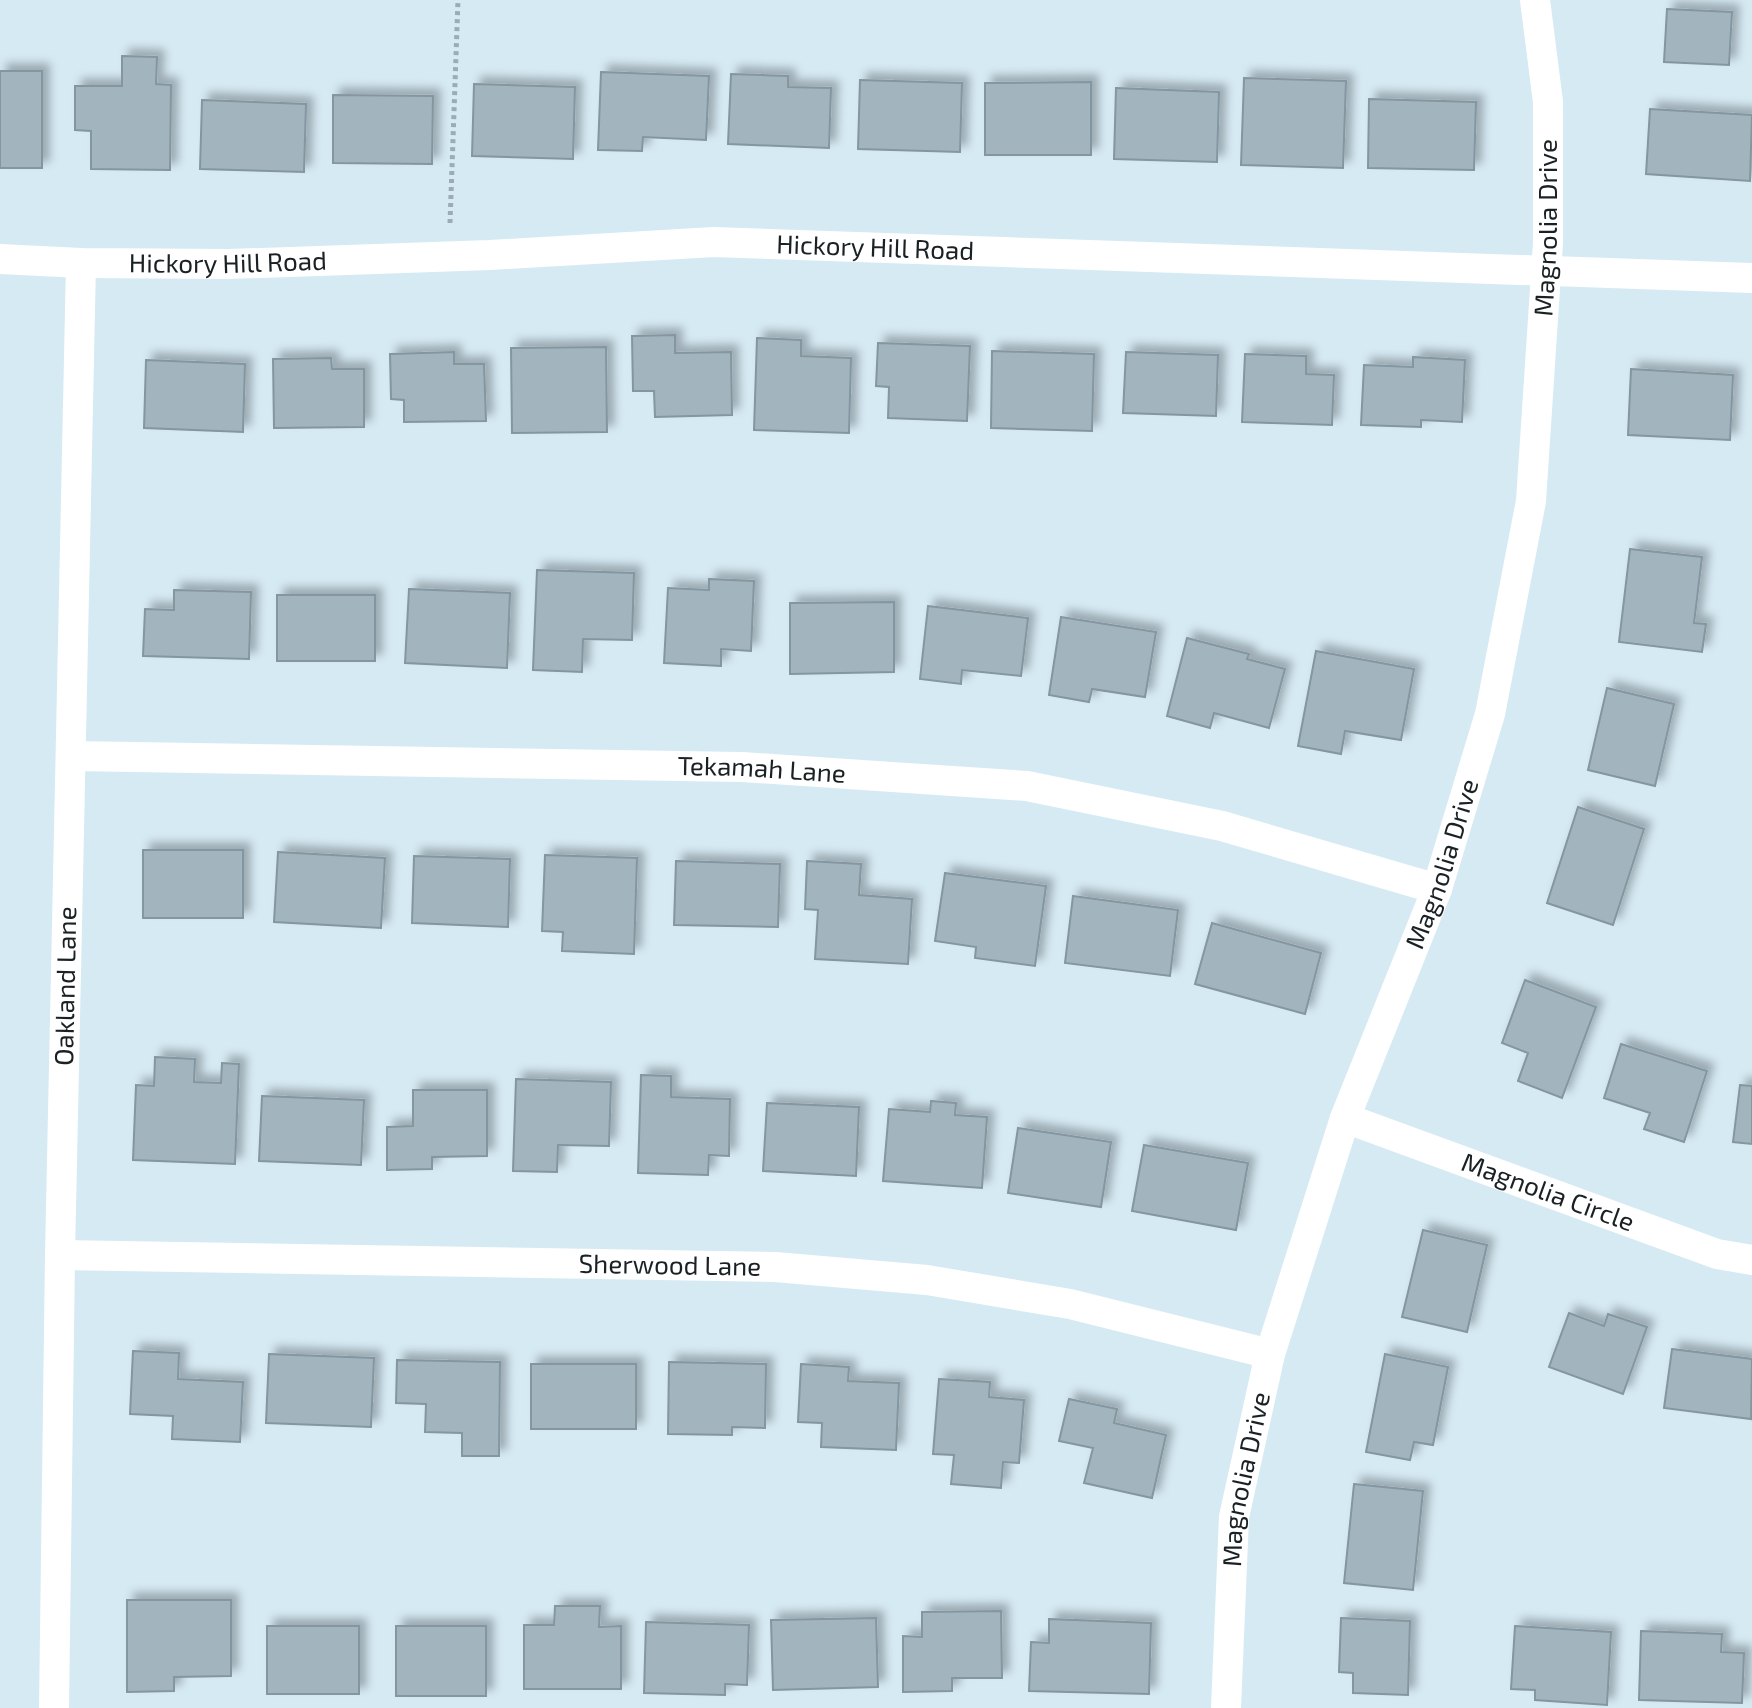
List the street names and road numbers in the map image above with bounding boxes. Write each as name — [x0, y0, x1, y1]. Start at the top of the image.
street label: Magnolia Drive — [1526, 139, 1562, 317]
street label: Hickory Hill Road — [776, 227, 975, 265]
street label: Hickory Hill Road — [129, 244, 327, 278]
street label: Tekamah Lane — [677, 749, 847, 788]
street label: Magnolia Drive — [1398, 775, 1484, 953]
street label: Oakland Lane — [47, 906, 81, 1066]
street label: Magnolia Circle — [1458, 1145, 1639, 1236]
street label: Sherwood Lane — [578, 1247, 761, 1281]
street label: Magnolia Drive — [1215, 1389, 1275, 1567]

